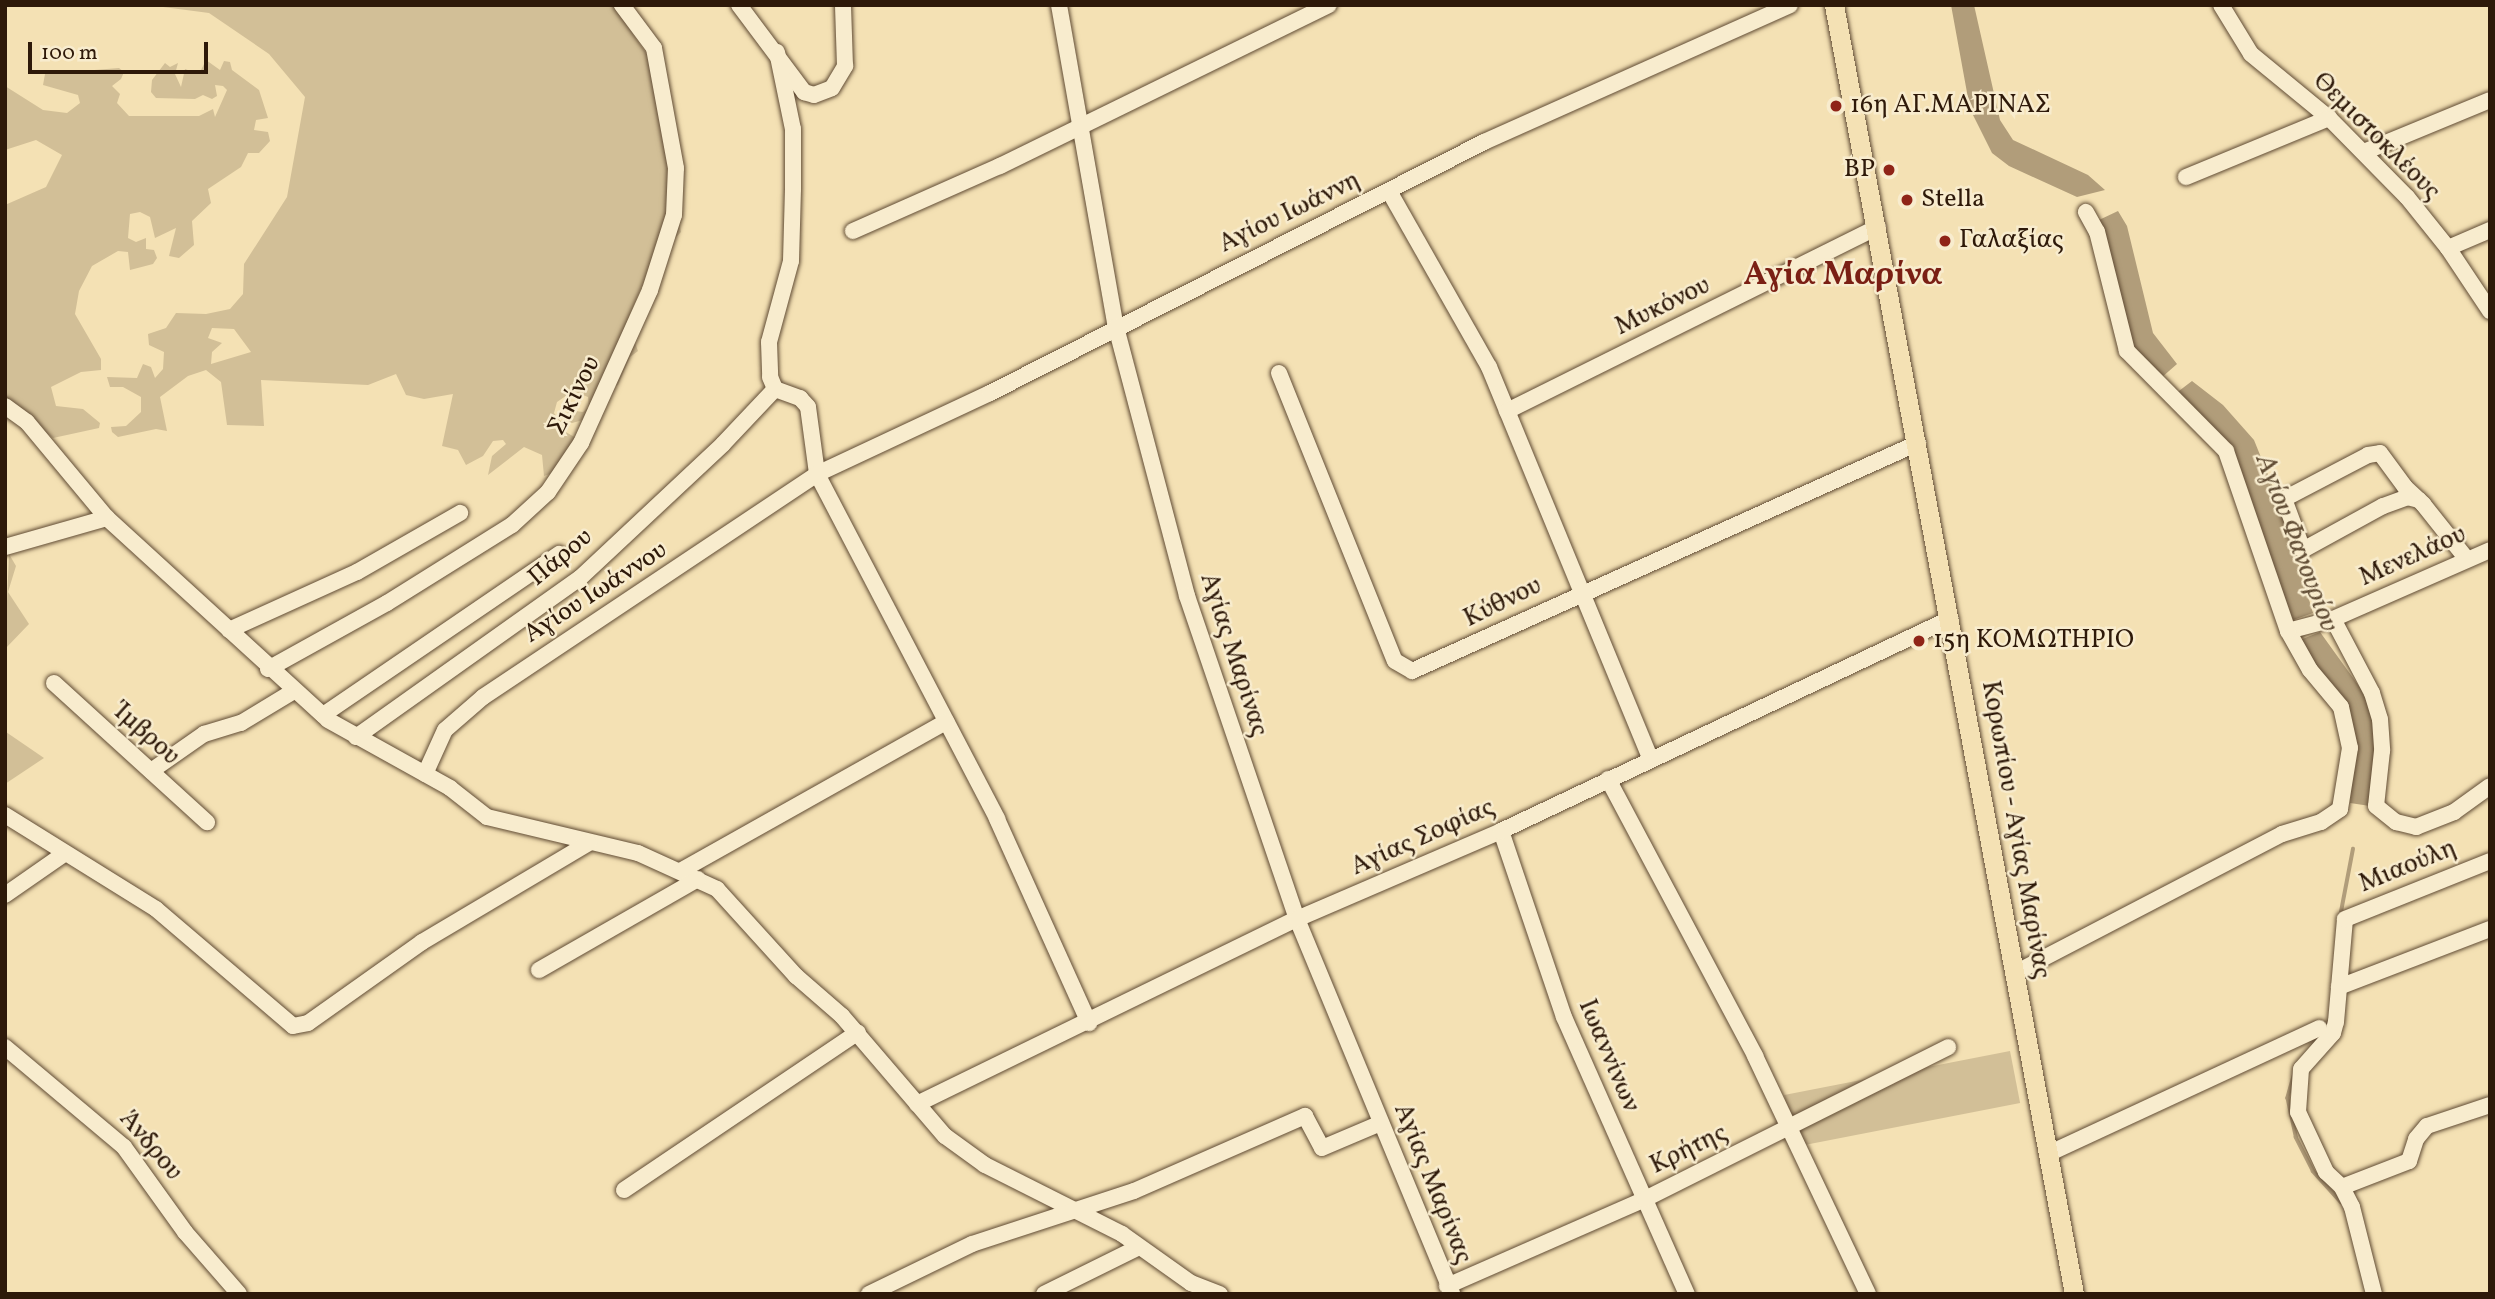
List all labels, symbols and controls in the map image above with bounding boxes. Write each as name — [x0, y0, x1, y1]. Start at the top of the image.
scale bar — [32, 28, 212, 72]
text: 100 m — [41, 39, 98, 68]
street label: Θεμιστοκλέους — [2305, 66, 2447, 208]
place label: 16η ΑΓ.ΜΑΡΙΝΑΣ — [1850, 90, 2051, 122]
marker: 16η ΑΓ.ΜΑΡΙΝΑΣ — [1828, 98, 1844, 114]
place label: BP — [1844, 154, 1875, 186]
marker: BP — [1881, 162, 1897, 178]
street label: Αγίου Ιωάννη — [1214, 165, 1366, 261]
place label: Stella — [1921, 184, 1985, 216]
marker: Stella — [1899, 192, 1915, 208]
place label: Γαλαξίας — [1959, 225, 2064, 257]
marker: Γαλαξίας — [1937, 233, 1953, 249]
district label: Αγία Μαρίνα — [1743, 257, 1943, 297]
street label: Μυκόνου — [1610, 271, 1716, 343]
street label: Σικίνου — [542, 351, 608, 441]
water label: Αγίου Φανουρίου — [2247, 450, 2345, 636]
street label: Μενελάου — [2355, 520, 2471, 594]
street label: Πάρου — [522, 522, 600, 594]
street label: Αγίου Ιωάννου — [519, 535, 673, 651]
street label: Αγίας Μαρίνας — [1192, 569, 1274, 741]
street label: Κύθνου — [1459, 571, 1547, 635]
place label: 15η ΚΟΜΩΤΗΡΙΟ — [1933, 625, 2134, 657]
marker: 15η ΚΟΜΩΤΗΡΙΟ — [1911, 633, 1927, 649]
street label: Κορωπίου - Αγίας Μαρίνας — [1973, 678, 2057, 982]
street label: Ίμβρου — [107, 697, 185, 773]
street label: Αγίας Σοφίας — [1346, 792, 1500, 884]
street label: Μιαούλη — [2355, 833, 2461, 901]
street label: Ιωαννίνων — [1570, 995, 1646, 1117]
street label: Αγίας Μαρίνας — [1386, 1099, 1478, 1269]
street label: Άνδρου — [112, 1105, 188, 1187]
street label: Κρήτης — [1645, 1118, 1733, 1182]

